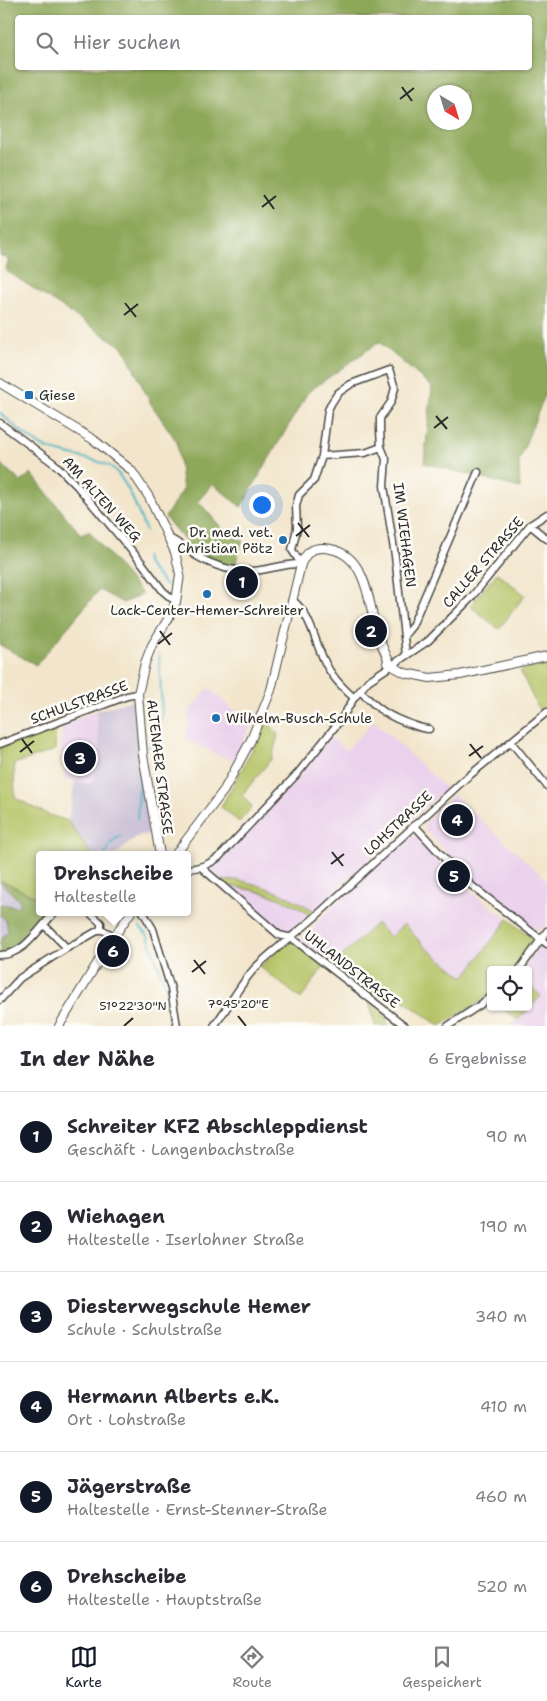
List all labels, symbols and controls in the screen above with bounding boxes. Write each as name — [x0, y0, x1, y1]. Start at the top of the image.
search box — [15, 15, 532, 70]
icon: search — [33, 29, 61, 57]
text: Hier suchen — [73, 30, 181, 55]
north arrow — [427, 85, 472, 130]
place label: Giese — [39, 386, 76, 404]
marker: Giese — [23, 389, 35, 401]
street label: AM ALTEN WEG — [59, 452, 145, 546]
street label: IM WIEHAGEN — [390, 482, 420, 588]
your location — [249, 492, 275, 518]
street label: CALLER STRASSE — [438, 512, 528, 611]
place label: Dr. med. vet. Christian Pötz — [177, 523, 273, 557]
marker: Dr. med. vet. Christian Pötz — [277, 534, 289, 546]
pin: 1 — [226, 563, 258, 601]
marker: Lack-Center-Hemer-Schreiter — [201, 588, 213, 600]
place label: Lack-Center-Hemer-Schreiter — [110, 601, 304, 619]
pin: 2 — [355, 612, 387, 650]
street label: SCHULSTRASSE — [28, 676, 130, 728]
street label: ALTENAER STRASSE — [143, 698, 177, 836]
place label: Wilhelm-Busch-Schule — [226, 709, 372, 727]
marker: Wilhelm-Busch-Schule — [210, 712, 222, 724]
pin: 3 — [64, 739, 96, 777]
street label: LOHSTRASSE — [360, 787, 436, 859]
pin: 4 — [441, 801, 473, 839]
popup — [36, 851, 191, 916]
pin: 5 — [438, 857, 470, 895]
text: Drehscheibe — [54, 861, 173, 886]
text: Haltestelle — [54, 886, 137, 907]
street label: UHLANDSTRASSE — [301, 926, 404, 1012]
pin: 6 — [97, 932, 129, 970]
map controls — [487, 966, 532, 1011]
button: locate — [487, 966, 532, 1011]
text: 7°45'20"E — [207, 996, 269, 1012]
text: 51°22'30"N — [99, 998, 167, 1014]
text: In der Nähe — [20, 1045, 155, 1073]
text: 6 Ergebnisse — [428, 1048, 527, 1069]
text: Schreiter KFZ Abschleppdienst — [67, 1114, 368, 1139]
text: 1 — [32, 1126, 40, 1147]
text: 90 m — [486, 1126, 527, 1147]
text: Geschäft · Langenbachstraße — [67, 1139, 295, 1160]
text: Wiehagen — [67, 1204, 165, 1229]
text: 2 — [30, 1216, 42, 1237]
text: 190 m — [480, 1216, 527, 1237]
text: Haltestelle · Iserlohner Straße — [67, 1229, 304, 1250]
text: Diesterwegschule Hemer — [67, 1294, 311, 1319]
text: 3 — [30, 1306, 42, 1327]
text: 340 m — [475, 1306, 527, 1327]
text: Schule · Schulstraße — [67, 1319, 222, 1340]
text: Hermann Alberts e.K. — [67, 1384, 279, 1409]
text: 4 — [30, 1396, 42, 1417]
text: 410 m — [480, 1396, 527, 1417]
text: Ort · Lohstraße — [67, 1409, 186, 1430]
text: Jägerstraße — [67, 1474, 191, 1499]
text: 5 — [31, 1486, 41, 1507]
text: 460 m — [475, 1486, 527, 1507]
text: Haltestelle · Ernst-Stenner-Straße — [67, 1499, 328, 1520]
text: Drehscheibe — [67, 1564, 187, 1589]
text: 6 — [30, 1576, 42, 1597]
text: 520 m — [477, 1576, 527, 1597]
text: Haltestelle · Hauptstraße — [67, 1589, 262, 1610]
tab: Karte — [65, 1643, 102, 1691]
tab: Route — [232, 1643, 272, 1691]
tab: Gespeichert — [402, 1643, 482, 1691]

